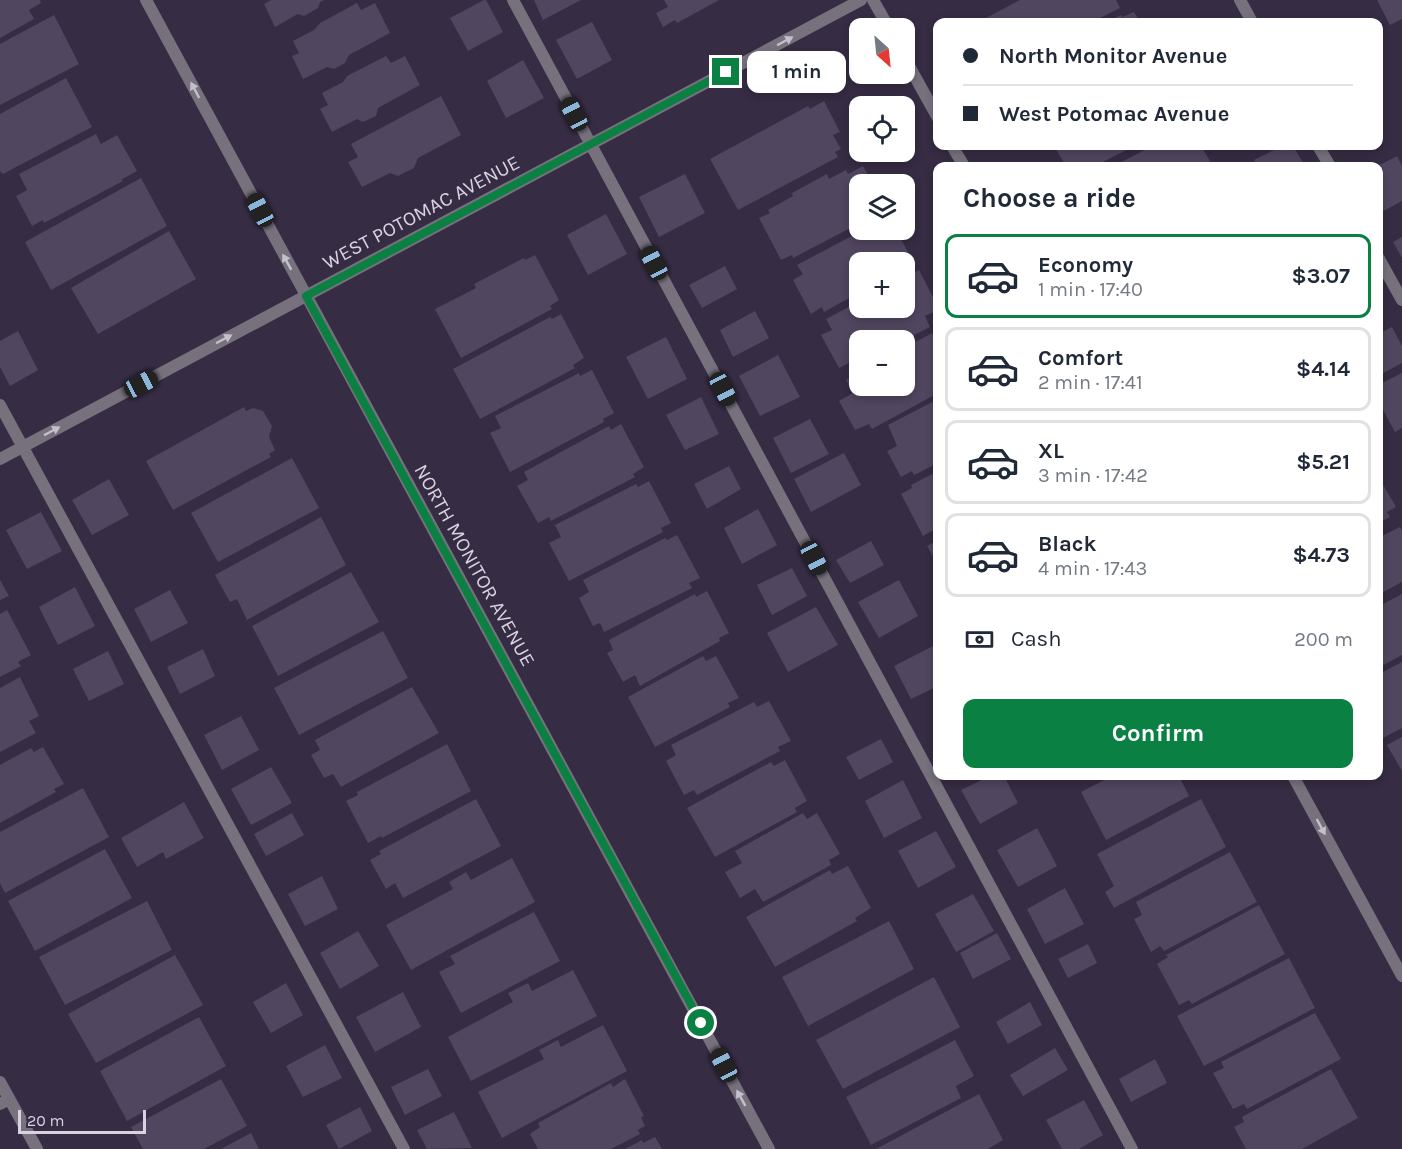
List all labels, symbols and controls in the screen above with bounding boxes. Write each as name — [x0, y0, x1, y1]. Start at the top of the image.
north arrow — [849, 18, 915, 84]
map controls — [849, 18, 915, 396]
one-way arrow — [776, 36, 794, 46]
text: North Monitor Avenue — [999, 43, 1227, 69]
callout: 1 min — [747, 51, 846, 93]
route end — [712, 58, 739, 85]
text: 1 min — [771, 60, 822, 83]
one-way arrow — [190, 82, 200, 99]
car — [558, 94, 590, 134]
button: locate — [849, 96, 915, 162]
text: West Potomac Avenue — [999, 101, 1229, 127]
street label: WEST POTOMAC AVENUE — [319, 151, 524, 274]
button: layers — [849, 174, 915, 240]
text: Choose a ride — [963, 182, 1136, 214]
car — [244, 190, 276, 230]
car — [638, 243, 670, 283]
icon: car — [966, 249, 1020, 303]
button: + — [849, 252, 915, 318]
text: Economy — [1038, 252, 1133, 278]
one-way arrow — [282, 254, 293, 270]
text: $3.07 — [1292, 263, 1350, 289]
text: 1 min · 17:40 — [1038, 278, 1143, 301]
button: − — [849, 330, 915, 396]
one-way arrow — [215, 334, 232, 344]
icon: car — [966, 342, 1020, 396]
text: Comfort — [1038, 345, 1123, 371]
text: $4.14 — [1296, 356, 1350, 382]
car — [121, 368, 161, 400]
car — [707, 369, 739, 409]
text: 2 min · 17:41 — [1038, 371, 1143, 394]
one-way arrow — [43, 426, 60, 436]
icon: car — [966, 435, 1020, 489]
text: XL — [1038, 438, 1064, 464]
text: $5.21 — [1296, 449, 1350, 475]
street label: NORTH MONITOR AVENUE — [409, 460, 540, 670]
text: 3 min · 17:42 — [1038, 464, 1148, 487]
icon: car — [966, 528, 1020, 582]
text: Black — [1038, 531, 1097, 557]
car — [798, 538, 830, 578]
text: $4.73 — [1292, 542, 1350, 568]
text: 4 min · 17:43 — [1038, 557, 1147, 580]
icon: cash — [963, 623, 996, 656]
text: Cash — [1011, 626, 1061, 652]
text: 200 m — [1294, 628, 1353, 651]
button: Confirm — [963, 699, 1353, 768]
one-way arrow — [1316, 819, 1326, 836]
route start — [687, 1009, 714, 1036]
car — [708, 1045, 740, 1085]
one-way arrow — [736, 1089, 746, 1106]
scale bar — [18, 1107, 146, 1134]
text: 20 m — [27, 1111, 65, 1130]

